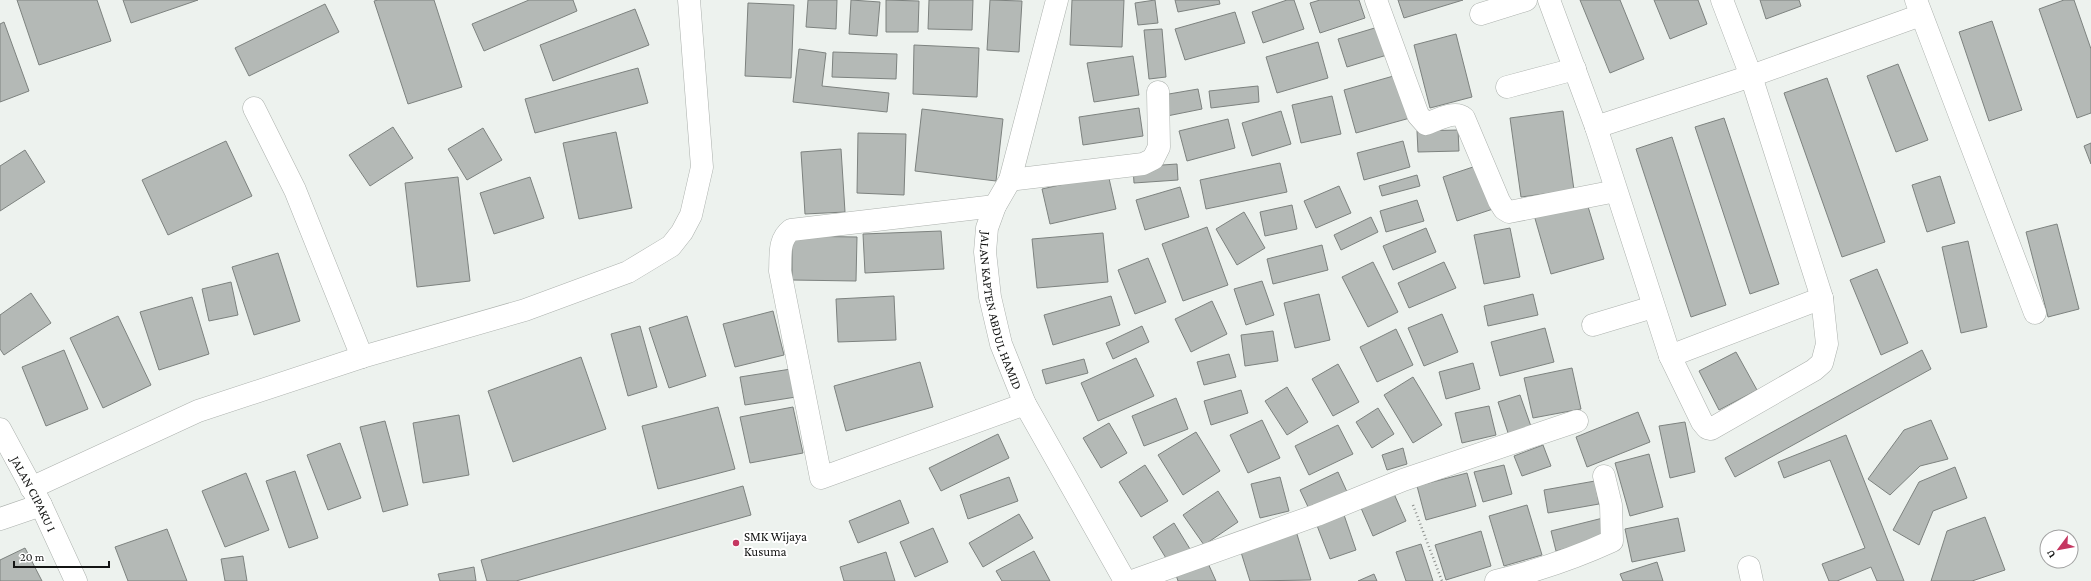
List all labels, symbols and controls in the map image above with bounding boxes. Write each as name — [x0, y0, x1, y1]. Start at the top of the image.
street label: JALAN KAPTEN ABDUL HAMID — [977, 230, 1026, 391]
street label: JALAN CIPAKU I — [8, 452, 60, 534]
place label: SMK Wijaya Kusuma — [744, 529, 807, 559]
north arrow — [2039, 529, 2079, 569]
marker: SMK Wijaya Kusuma — [731, 538, 741, 548]
scale bar — [14, 543, 109, 569]
text: U — [2043, 548, 2058, 561]
text: 20 m — [20, 550, 45, 564]

